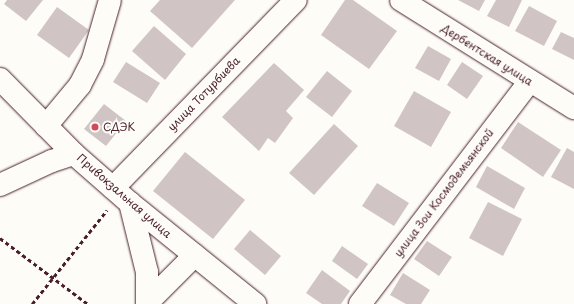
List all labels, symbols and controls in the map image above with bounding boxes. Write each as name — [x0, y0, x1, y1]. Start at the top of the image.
street label: Дербентская улица — [439, 21, 535, 89]
street label: улица Тотурбиева — [165, 54, 243, 134]
place label: СДЭК — [103, 120, 135, 134]
marker: СДЭК — [90, 122, 100, 132]
street label: улица Зои Космодемьянской — [391, 126, 497, 260]
street label: Привокзальная улица — [74, 151, 174, 241]

